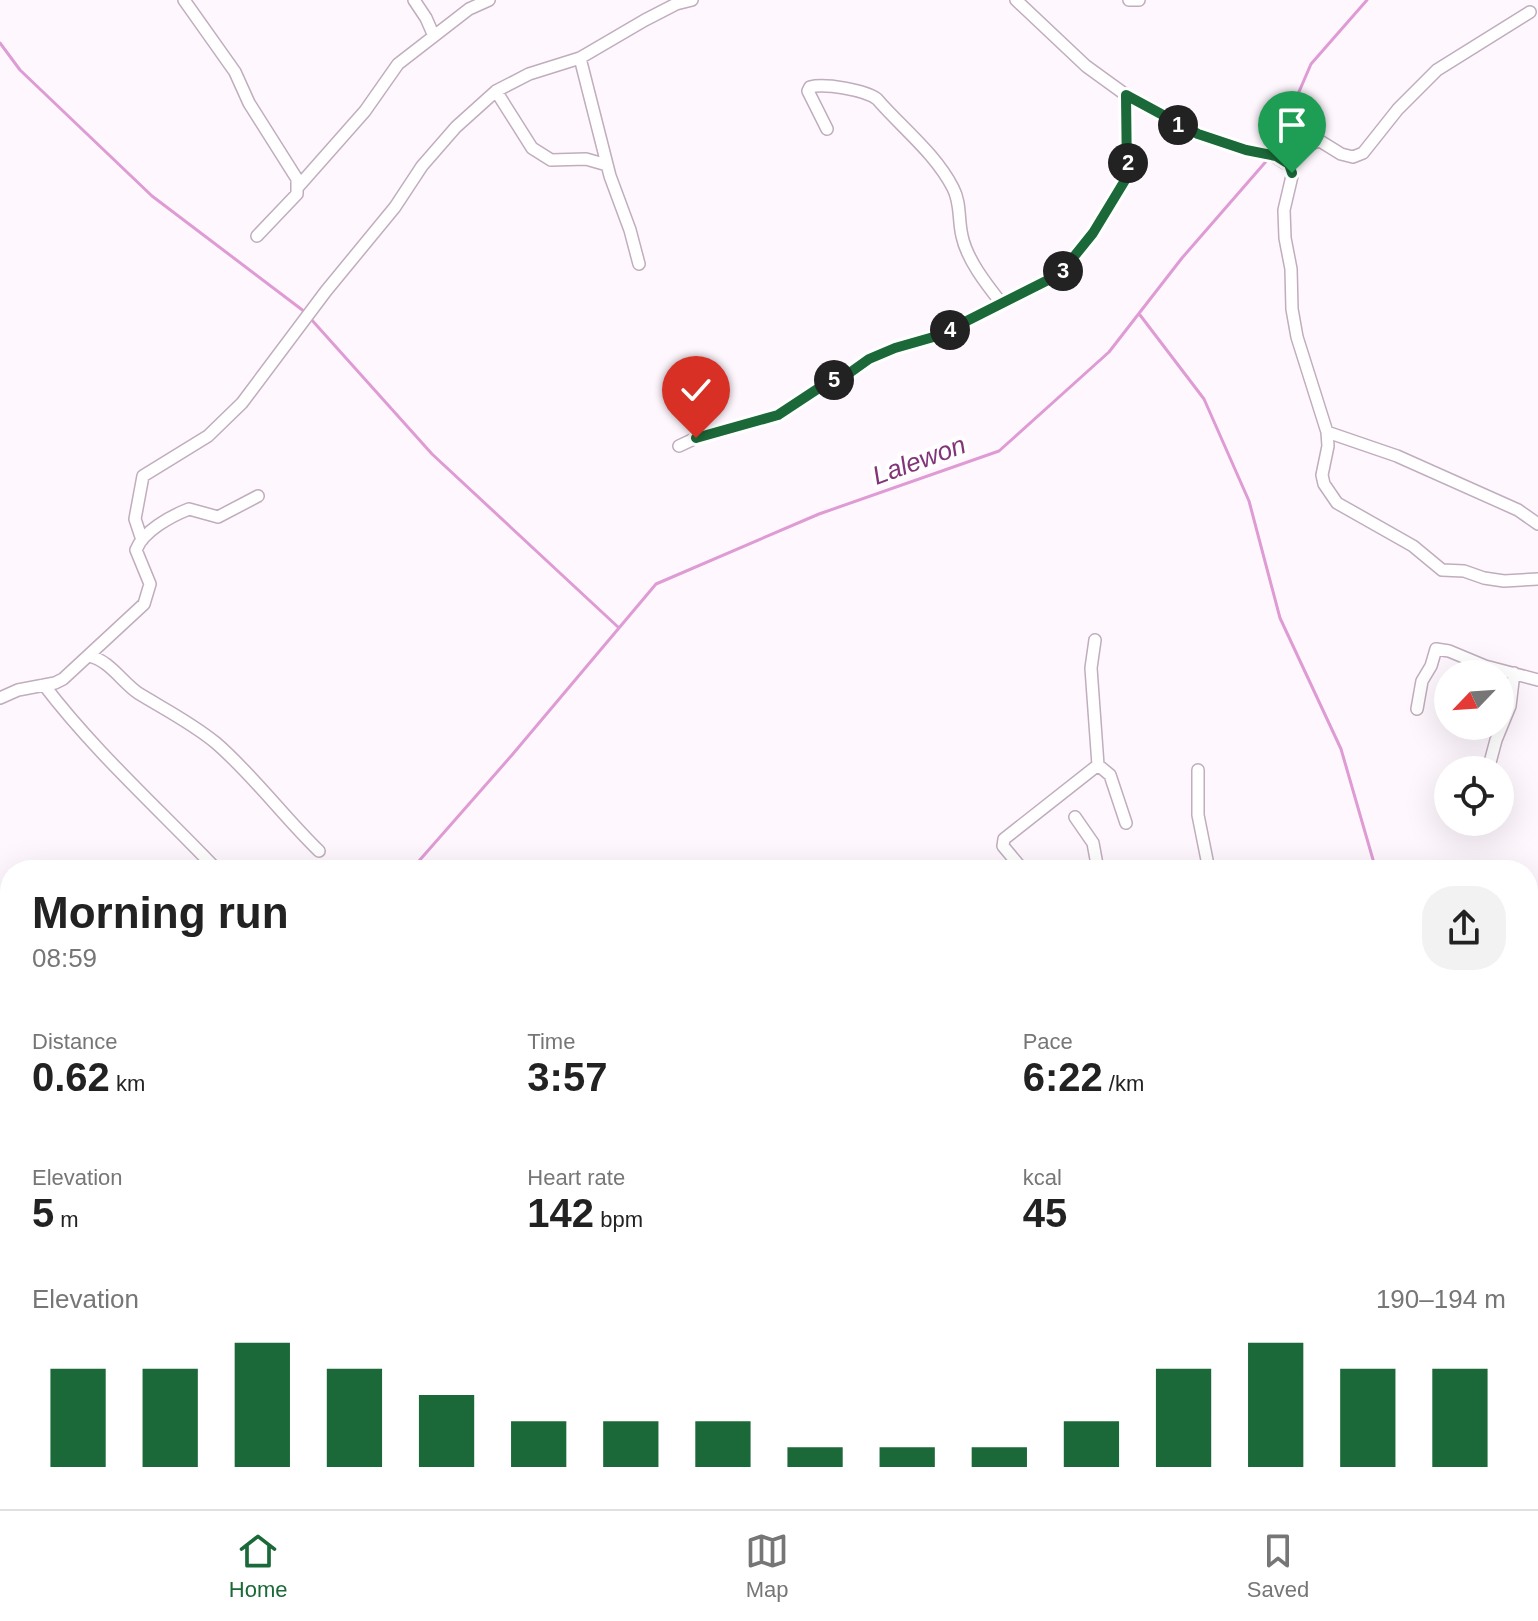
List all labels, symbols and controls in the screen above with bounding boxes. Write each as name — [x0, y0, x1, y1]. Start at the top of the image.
pin — [1258, 91, 1326, 173]
icon: arrive — [1270, 103, 1314, 147]
pin: 1 — [1158, 105, 1198, 145]
text: 1 — [1172, 112, 1184, 137]
pin: 2 — [1108, 143, 1148, 183]
text: 2 — [1122, 150, 1134, 175]
pin: 3 — [1043, 251, 1083, 291]
text: 3 — [1057, 258, 1069, 283]
pin: 4 — [930, 310, 970, 350]
text: 4 — [944, 317, 956, 342]
pin — [662, 356, 730, 438]
pin: 5 — [814, 360, 854, 400]
text: 5 — [828, 367, 840, 392]
icon: check — [674, 368, 718, 412]
water label: Lalewon — [868, 429, 970, 491]
north arrow — [1434, 660, 1514, 740]
map controls — [1434, 660, 1514, 836]
button: locate — [1434, 756, 1514, 836]
button: share — [1422, 886, 1506, 970]
text: Morning run — [32, 888, 289, 937]
text: 08:59 — [32, 943, 97, 973]
text: Distance — [32, 1029, 118, 1054]
text: Time — [527, 1029, 575, 1054]
text: Pace — [1023, 1029, 1073, 1054]
text: 0.62 — [32, 1055, 110, 1099]
text: 3:57 — [527, 1055, 607, 1099]
text: 6:22 — [1023, 1055, 1103, 1099]
text: km — [110, 1071, 145, 1096]
text: /km — [1103, 1071, 1144, 1096]
text: Elevation — [32, 1165, 123, 1190]
text: Heart rate — [527, 1165, 625, 1190]
text: kcal — [1023, 1165, 1062, 1190]
text: 5 — [32, 1191, 54, 1235]
text: 142 — [527, 1191, 594, 1235]
text: 45 — [1023, 1191, 1067, 1235]
text: m — [54, 1207, 79, 1232]
text: bpm — [594, 1207, 643, 1232]
text: Elevation — [32, 1284, 139, 1314]
text: 190–194 m — [1376, 1284, 1506, 1314]
tab: Home — [229, 1529, 288, 1603]
tab: Map — [745, 1529, 789, 1603]
tab: Saved — [1247, 1529, 1309, 1603]

